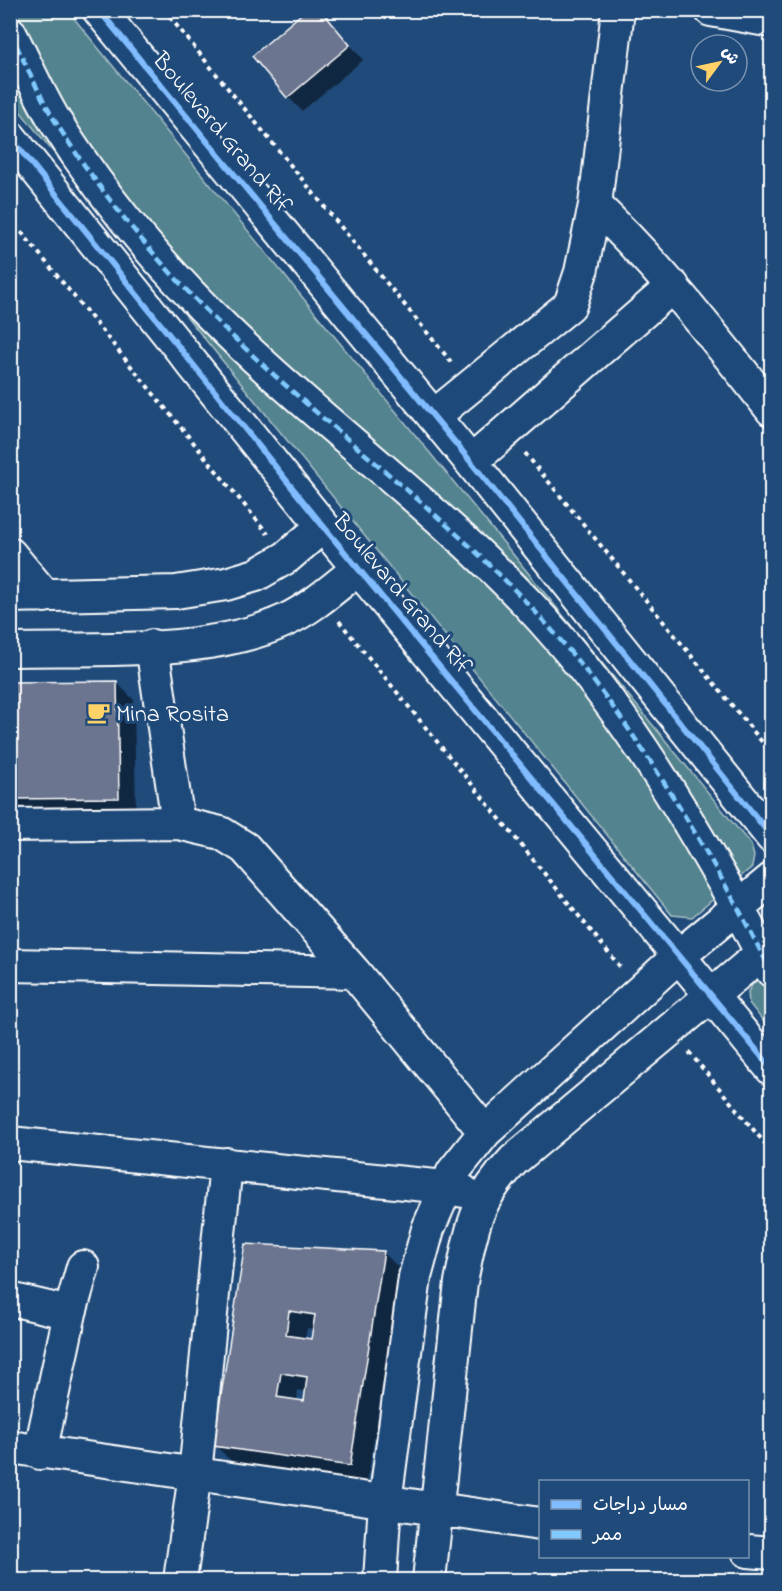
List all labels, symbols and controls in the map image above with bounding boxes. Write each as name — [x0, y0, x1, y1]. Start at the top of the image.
north arrow — [689, 33, 749, 93]
text: ش — [715, 42, 745, 70]
street label: Boulevard Grand Rif — [142, 44, 300, 223]
street label: Boulevard Grand Rif — [322, 505, 480, 684]
place label: Mina Rosita — [116, 698, 229, 733]
cafe icon: Mina Rosita — [85, 700, 111, 726]
legend — [539, 1480, 749, 1558]
text: مسار دراجات — [593, 1493, 688, 1519]
text: ممر — [591, 1523, 622, 1549]

